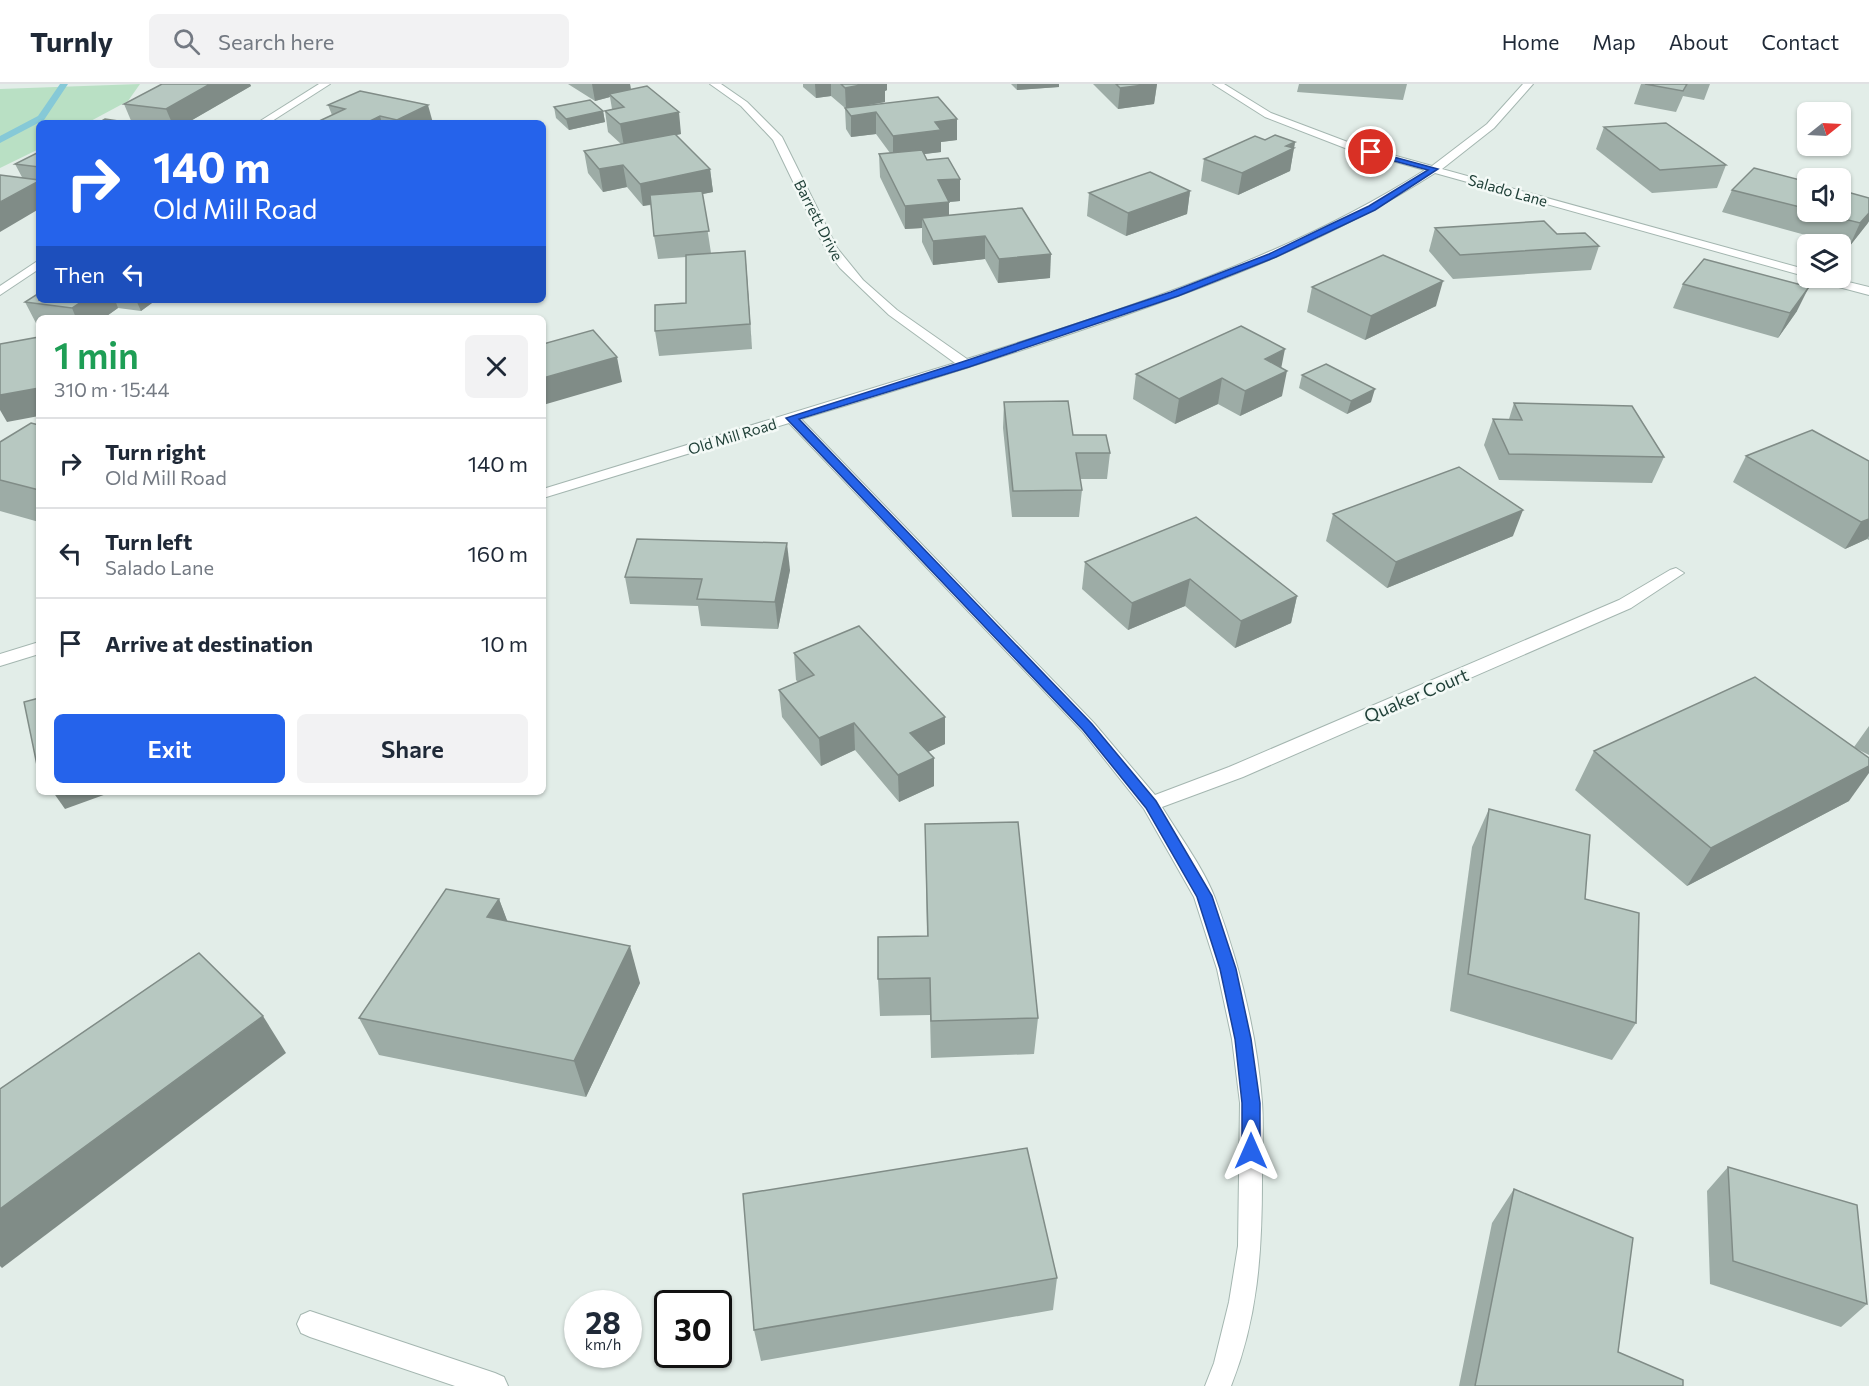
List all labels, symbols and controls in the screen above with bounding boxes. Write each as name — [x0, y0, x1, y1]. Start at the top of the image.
search box — [149, 14, 569, 68]
text: Turnly — [30, 24, 113, 58]
icon: search — [170, 25, 203, 58]
text: Search here — [218, 28, 334, 55]
text: Home — [1502, 29, 1559, 54]
text: Map — [1592, 29, 1636, 54]
text: About — [1669, 29, 1728, 54]
text: Contact — [1761, 29, 1839, 54]
north arrow — [1797, 102, 1851, 156]
map controls — [1797, 102, 1851, 288]
pin — [1345, 126, 1396, 177]
icon: arrive — [1354, 135, 1387, 168]
text: 140 m — [153, 140, 270, 192]
icon: right — [54, 144, 132, 222]
button: sound — [1797, 168, 1851, 222]
street label: Salado Lane — [1466, 170, 1550, 210]
street label: Barrett Drive — [791, 177, 847, 264]
text: Old Mill Road — [153, 192, 317, 225]
button: layers — [1797, 234, 1851, 288]
icon: left — [117, 258, 150, 291]
text: Then — [54, 261, 105, 288]
text: 1 min — [54, 332, 139, 376]
button: close — [465, 335, 528, 398]
text: 310 m · 15:44 — [54, 377, 169, 401]
street label: Old Mill Road — [686, 414, 778, 458]
text: Turn right — [105, 438, 206, 465]
icon: right — [54, 447, 87, 480]
text: 140 m — [468, 450, 528, 477]
text: Old Mill Road — [105, 465, 227, 489]
text: Turn left — [105, 528, 192, 555]
icon: left — [54, 537, 87, 570]
text: 160 m — [467, 540, 528, 567]
text: Salado Lane — [105, 555, 214, 579]
icon: arrive — [54, 627, 87, 660]
text: Arrive at destination — [105, 630, 313, 657]
text: 10 m — [481, 630, 528, 657]
street label: Quaker Court — [1360, 663, 1472, 727]
button: Exit — [54, 714, 285, 783]
button: Share — [297, 714, 528, 783]
position arrow — [1219, 1119, 1283, 1183]
speed limit sign: 30 — [654, 1290, 732, 1368]
text: 28 — [585, 1303, 621, 1340]
text: km/h — [585, 1335, 621, 1353]

